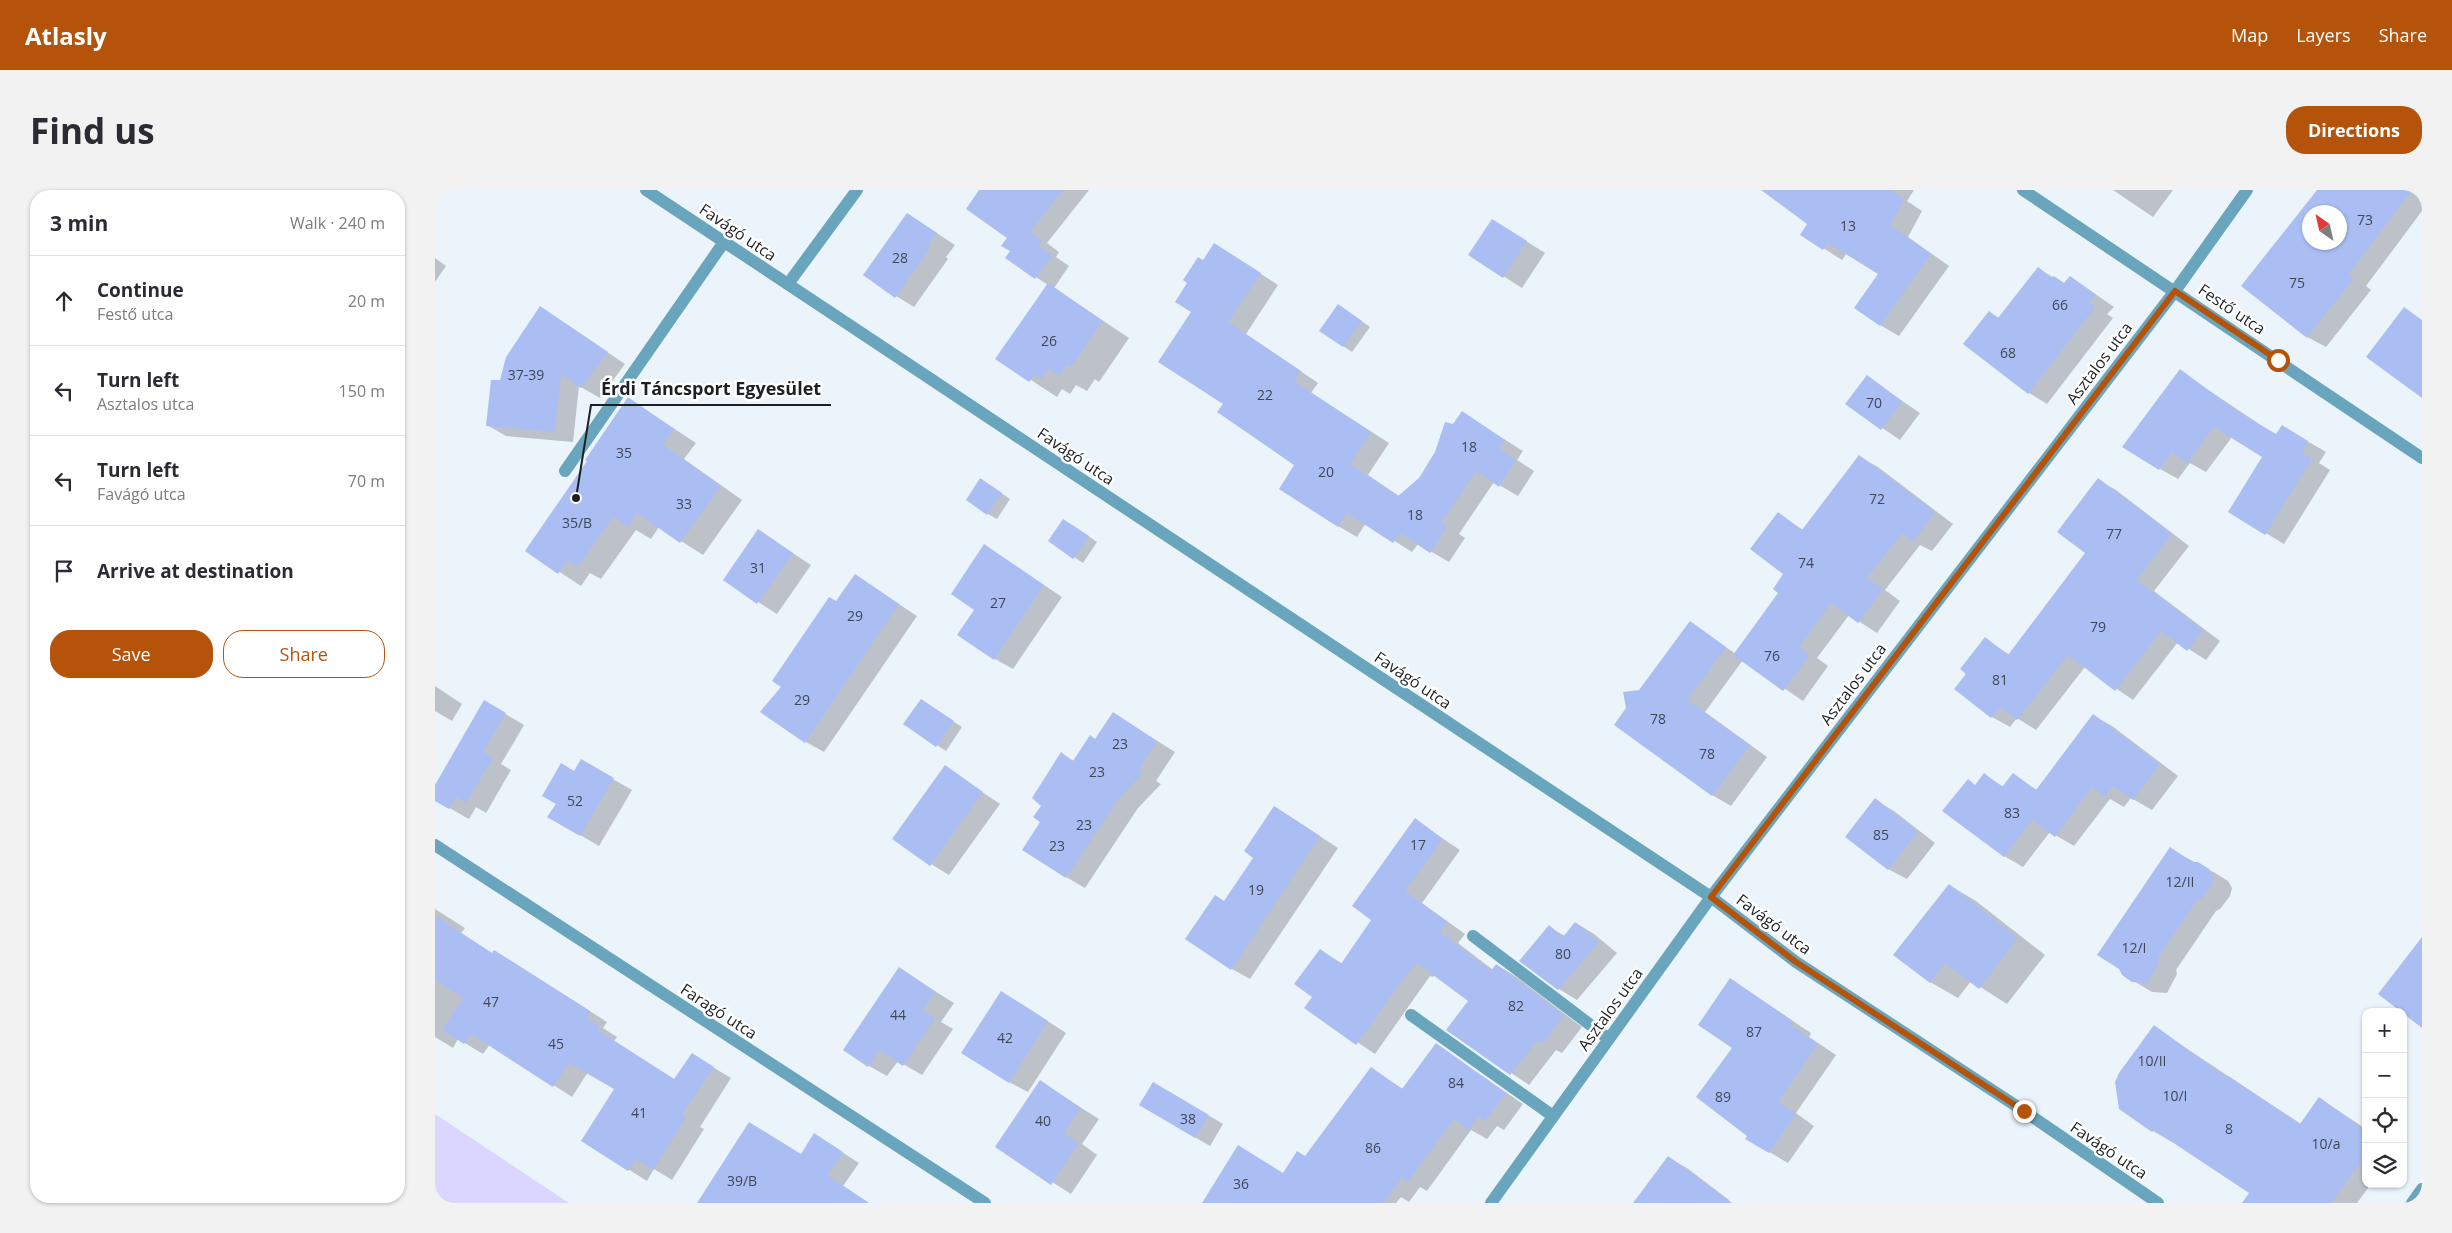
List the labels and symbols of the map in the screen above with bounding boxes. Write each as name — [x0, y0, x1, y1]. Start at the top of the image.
street label: Favágó utca — [695, 198, 781, 266]
north arrow — [2302, 205, 2347, 250]
house number: 73 — [2357, 210, 2373, 229]
house number: 13 — [1840, 216, 1856, 235]
house number: 28 — [892, 248, 908, 267]
house number: 75 — [2289, 273, 2305, 292]
street label: Festő utca — [2194, 279, 2270, 339]
house number: 66 — [2052, 295, 2068, 314]
street label: Asztalos utca — [2061, 318, 2137, 408]
house number: 26 — [1041, 331, 1057, 350]
house number: 68 — [2000, 343, 2016, 362]
route start — [2267, 349, 2290, 372]
house number: 37-39 — [508, 365, 544, 384]
callout: Érdi Táncsport Egyesület — [591, 372, 831, 405]
text: Érdi Táncsport Egyesület — [601, 376, 821, 400]
house number: 22 — [1257, 385, 1273, 404]
house number: 70 — [1866, 393, 1882, 412]
street label: Favágó utca — [1033, 422, 1119, 490]
house number: 18 — [1461, 437, 1477, 456]
house number: 35 — [616, 443, 632, 462]
house number: 20 — [1318, 462, 1334, 481]
house number: 72 — [1869, 489, 1885, 508]
house number: 33 — [676, 494, 692, 513]
house number: 18 — [1407, 505, 1423, 524]
house number: 35/B — [562, 513, 592, 532]
house number: 77 — [2106, 524, 2122, 543]
house number: 74 — [1798, 553, 1814, 572]
house number: 31 — [750, 558, 766, 577]
house number: 27 — [990, 593, 1006, 612]
house number: 29 — [847, 606, 863, 625]
house number: 79 — [2090, 617, 2106, 636]
street label: Asztalos utca — [1815, 639, 1891, 729]
street label: Favágó utca — [1370, 646, 1456, 714]
house number: 76 — [1764, 646, 1780, 665]
house number: 81 — [1992, 670, 2008, 689]
house number: 29 — [794, 690, 810, 709]
house number: 78 — [1650, 709, 1666, 728]
house number: 23 — [1112, 734, 1128, 753]
house number: 78 — [1699, 744, 1715, 763]
house number: 23 — [1089, 762, 1105, 781]
house number: 52 — [567, 791, 583, 810]
house number: 83 — [2004, 803, 2020, 822]
house number: 23 — [1076, 815, 1092, 834]
house number: 85 — [1873, 825, 1889, 844]
house number: 17 — [1410, 835, 1426, 854]
house number: 23 — [1049, 836, 1065, 855]
house number: 12/II — [2166, 872, 2194, 891]
house number: 19 — [1248, 880, 1264, 899]
street label: Favágó utca — [1732, 889, 1816, 959]
house number: 12/I — [2121, 938, 2147, 957]
house number: 80 — [1555, 944, 1571, 963]
street label: Asztalos utca — [1572, 963, 1648, 1055]
street label: Faragó utca — [676, 978, 762, 1044]
house number: 47 — [483, 992, 499, 1011]
house number: 82 — [1508, 996, 1524, 1015]
house number: 44 — [890, 1005, 906, 1024]
house number: 87 — [1746, 1022, 1762, 1041]
house number: 42 — [997, 1028, 1013, 1047]
house number: 45 — [548, 1034, 564, 1053]
house number: 10/II — [2138, 1051, 2166, 1070]
house number: 84 — [1448, 1073, 1464, 1092]
house number: 10/I — [2162, 1086, 2188, 1105]
house number: 89 — [1715, 1087, 1731, 1106]
route end — [2013, 1100, 2036, 1123]
house number: 41 — [631, 1103, 647, 1122]
house number: 38 — [1180, 1109, 1196, 1128]
house number: 40 — [1035, 1111, 1051, 1130]
street label: Favágó utca — [2066, 1116, 2152, 1184]
house number: 8 — [2225, 1119, 2233, 1138]
house number: 10/a — [2312, 1134, 2340, 1153]
house number: 86 — [1365, 1138, 1381, 1157]
house number: 39/B — [727, 1171, 757, 1190]
house number: 36 — [1233, 1174, 1249, 1193]

